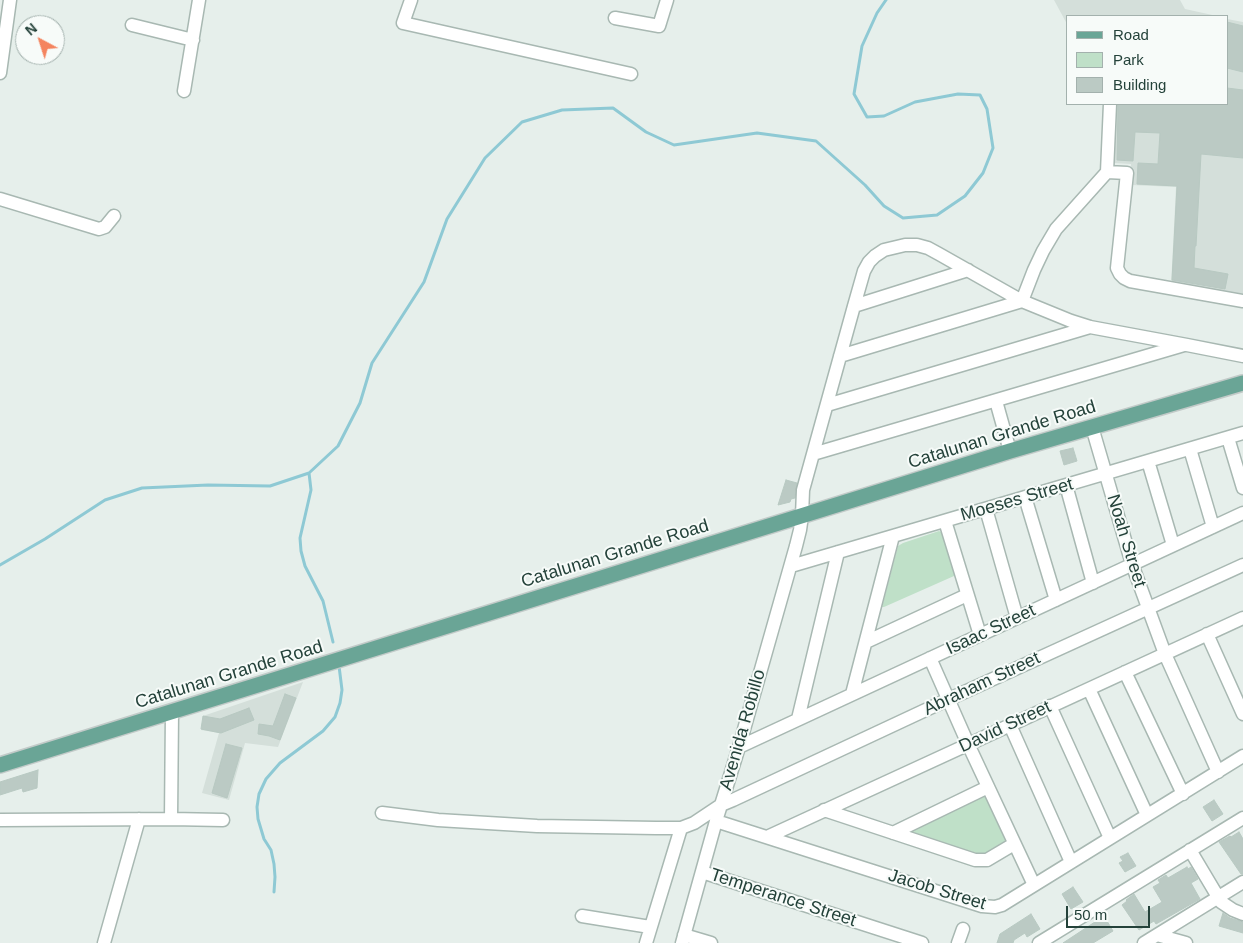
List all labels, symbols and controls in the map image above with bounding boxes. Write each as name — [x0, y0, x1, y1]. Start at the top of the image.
north arrow — [15, 15, 65, 65]
legend — [1066, 15, 1228, 105]
text: N — [22, 20, 40, 39]
text: Road — [1113, 26, 1149, 43]
text: Park — [1113, 51, 1144, 68]
text: Building — [1113, 76, 1166, 93]
street label: Catalunan Grande Road — [906, 396, 1098, 474]
street label: Moeses Street — [958, 474, 1076, 526]
street label: Noah Street — [1102, 492, 1150, 590]
street label: Catalunan Grande Road — [519, 515, 711, 593]
street label: Isaac Street — [943, 600, 1039, 660]
street label: Catalunan Grande Road — [133, 636, 325, 714]
street label: Abraham Street — [920, 648, 1044, 720]
street label: Avenida Robillo — [715, 667, 771, 793]
street label: David Street — [956, 696, 1054, 758]
street label: Temperance Street — [707, 864, 859, 932]
street label: Jacob Street — [886, 865, 988, 915]
scale bar — [1068, 896, 1152, 928]
text: 50 m — [1074, 906, 1107, 923]

